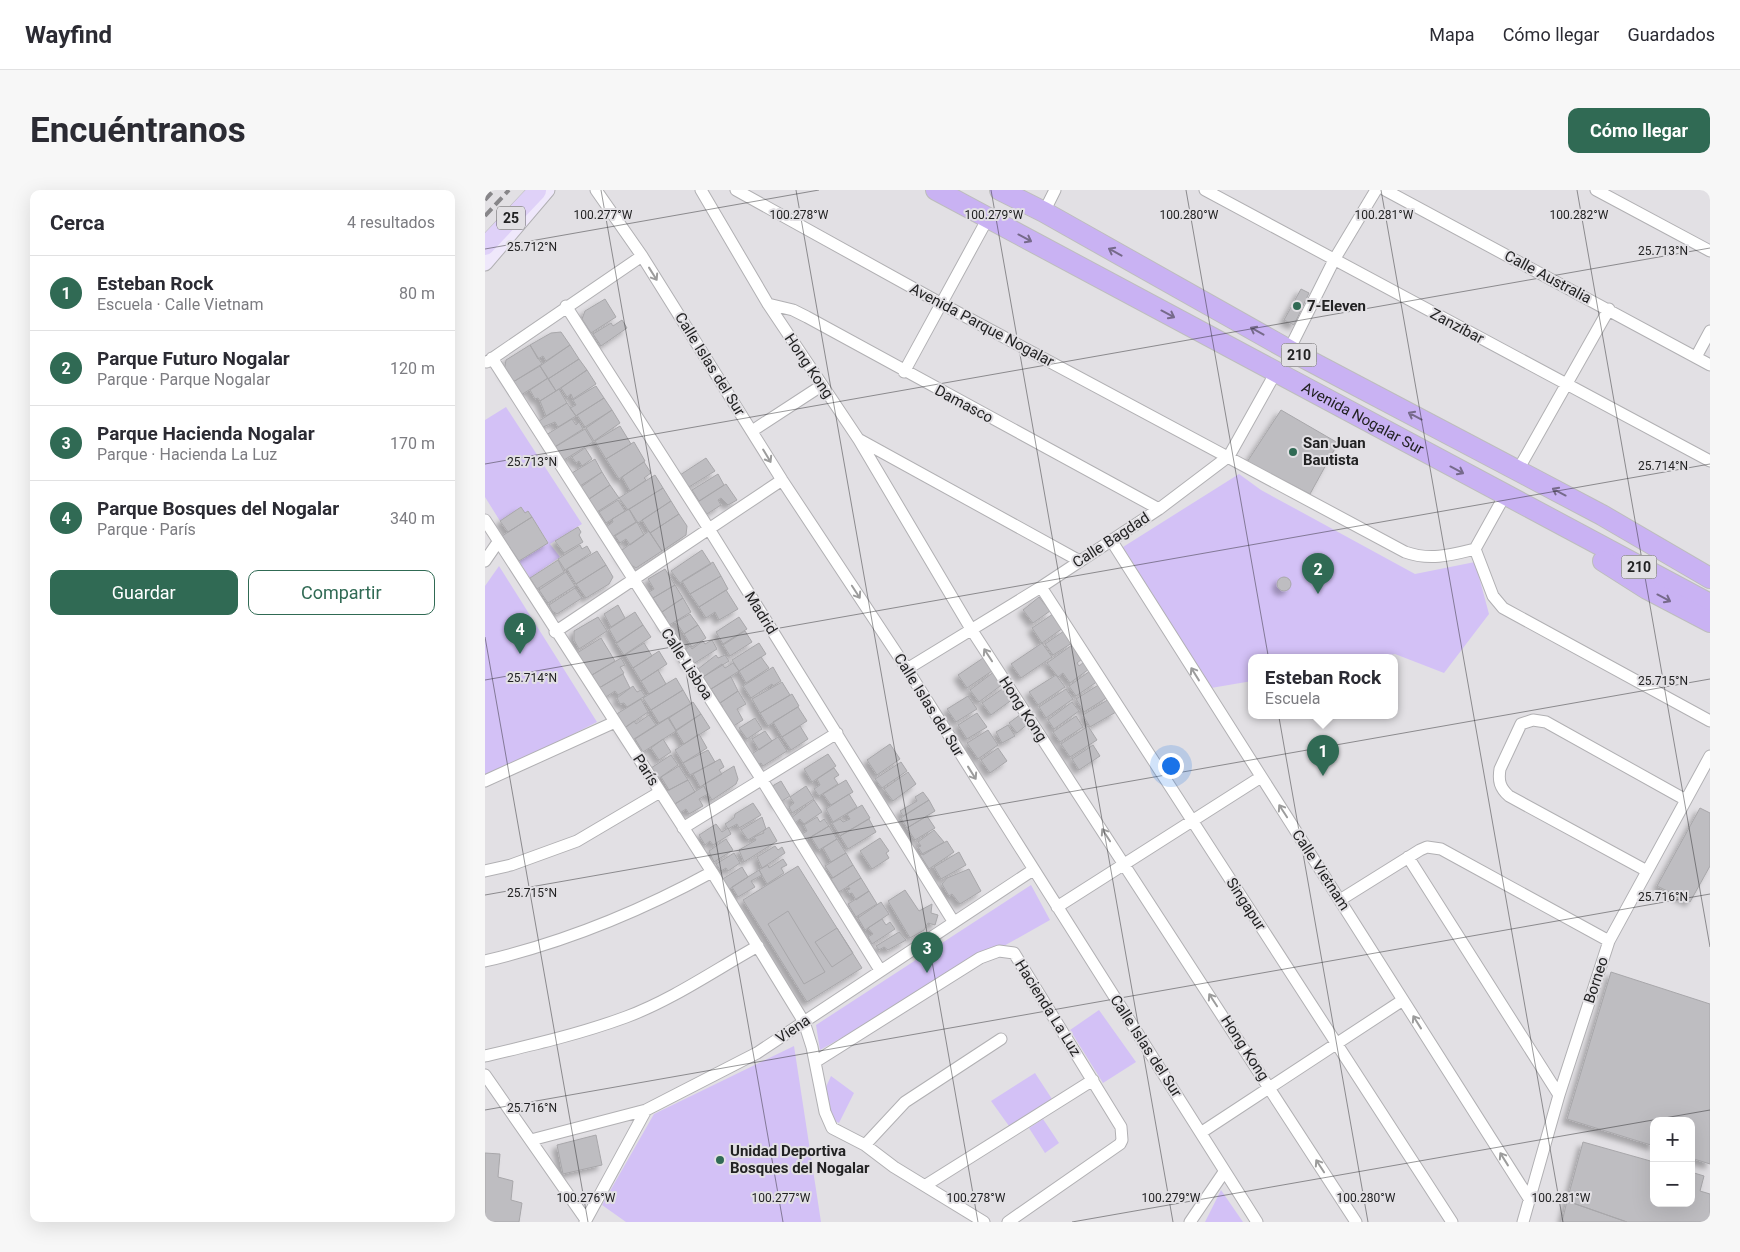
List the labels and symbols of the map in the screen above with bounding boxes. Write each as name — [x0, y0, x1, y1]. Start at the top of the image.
road number: 25 — [497, 206, 525, 230]
text: 100.277°W — [574, 208, 633, 222]
text: 100.278°W — [770, 208, 829, 222]
text: 100.279°W — [965, 208, 1024, 222]
text: 100.280°W — [1160, 208, 1219, 222]
text: 100.281°W — [1355, 208, 1414, 222]
text: 100.282°W — [1550, 208, 1609, 222]
one-way arrow — [1017, 234, 1032, 243]
text: 25.712°N — [507, 240, 557, 254]
text: 25.713°N — [1638, 244, 1688, 258]
one-way arrow — [1108, 246, 1123, 256]
street label: Calle Australia — [1501, 247, 1595, 307]
one-way arrow — [647, 267, 658, 281]
street label: Avenida Parque Nogalar — [907, 279, 1057, 371]
place label: 7-Eleven — [1307, 297, 1366, 315]
marker: 7-Eleven — [1291, 300, 1303, 312]
street label: Zanzíbar — [1427, 304, 1487, 348]
street label: Calle Islas del Sur — [671, 309, 749, 419]
one-way arrow — [1161, 310, 1175, 320]
one-way arrow — [1250, 326, 1264, 336]
street label: Hong Kong — [781, 330, 837, 402]
road number: 210 — [1281, 344, 1317, 366]
street label: Avenida Nogalar Sur — [1299, 378, 1427, 458]
street label: Damasco — [932, 381, 996, 427]
one-way arrow — [1408, 411, 1423, 421]
place label: San Juan Bautista — [1303, 434, 1366, 469]
marker: San Juan Bautista — [1287, 446, 1299, 458]
one-way arrow — [763, 448, 773, 462]
text: 25.713°N — [507, 455, 557, 469]
text: 25.714°N — [1638, 459, 1688, 473]
one-way arrow — [1450, 465, 1464, 475]
one-way arrow — [1552, 487, 1567, 496]
street label: Calle Bagdad — [1069, 509, 1153, 571]
pin: 2 — [1302, 553, 1334, 594]
road number: 210 — [1621, 556, 1657, 578]
one-way arrow — [851, 585, 861, 599]
street label: Madrid — [741, 588, 781, 638]
one-way arrow — [1657, 593, 1672, 603]
pin: 4 — [504, 613, 536, 654]
street label: Calle Lisboa — [657, 625, 717, 703]
one-way arrow — [983, 648, 993, 662]
street label: Calle Islas del Sur — [890, 650, 968, 760]
one-way arrow — [1190, 667, 1200, 681]
text: 25.714°N — [507, 671, 557, 685]
street label: Hong Kong — [995, 673, 1051, 745]
text: 25.715°N — [1638, 674, 1688, 688]
pin: 1 — [1307, 735, 1339, 776]
street label: París — [629, 751, 663, 789]
your location — [1158, 753, 1184, 779]
one-way arrow — [967, 766, 977, 780]
one-way arrow — [1277, 804, 1288, 818]
street label: Calle Vietnam — [1288, 826, 1354, 914]
one-way arrow — [1100, 828, 1110, 842]
street label: Singapur — [1222, 874, 1270, 934]
text: 25.715°N — [507, 886, 557, 900]
text: 25.716°N — [1638, 890, 1688, 904]
pin: 3 — [911, 932, 943, 973]
street label: Borneo — [1580, 954, 1612, 1006]
street label: Hacienda La Luz — [1011, 956, 1085, 1060]
street label: Calle Islas del Sur — [1106, 992, 1186, 1100]
one-way arrow — [1208, 993, 1218, 1007]
street label: Viena — [772, 1011, 814, 1047]
street label: Hong Kong — [1217, 1012, 1273, 1084]
one-way arrow — [1412, 1015, 1422, 1029]
text: 25.716°N — [507, 1101, 557, 1115]
place label: Unidad Deportiva Bosques del Nogalar — [730, 1142, 870, 1177]
one-way arrow — [1498, 1152, 1509, 1166]
marker: Unidad Deportiva Bosques del Nogalar — [714, 1154, 726, 1166]
one-way arrow — [1315, 1160, 1325, 1174]
text: 100.276°W — [557, 1191, 616, 1205]
text: 100.277°W — [752, 1191, 811, 1205]
text: 100.278°W — [947, 1191, 1006, 1205]
text: 100.279°W — [1142, 1191, 1201, 1205]
text: 100.280°W — [1337, 1191, 1396, 1205]
text: 100.281°W — [1532, 1191, 1591, 1205]

